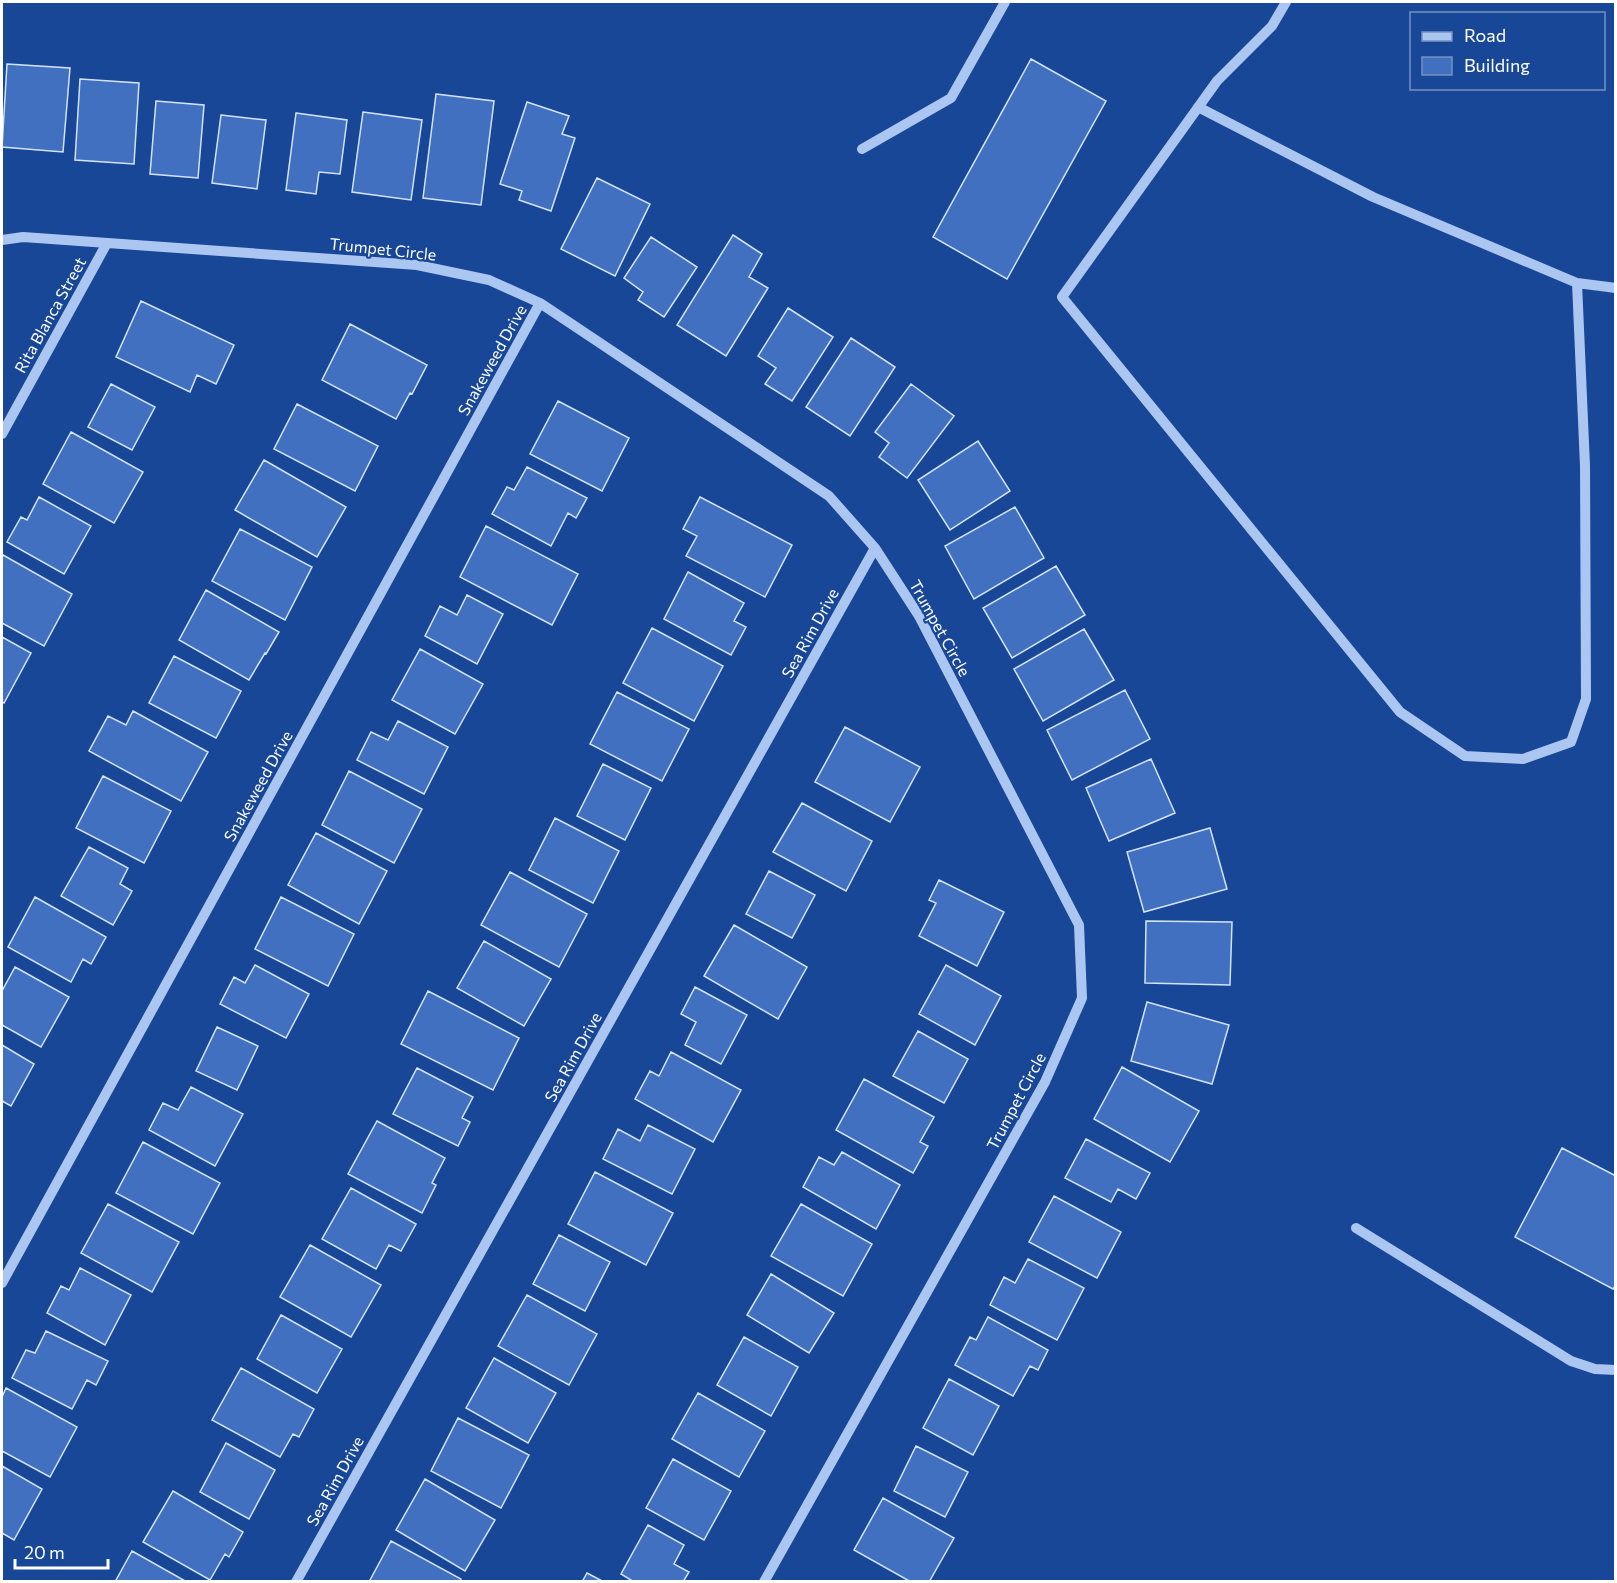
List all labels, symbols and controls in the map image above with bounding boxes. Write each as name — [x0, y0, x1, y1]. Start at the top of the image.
legend — [1410, 12, 1605, 90]
text: Road — [1464, 24, 1506, 46]
text: Building — [1464, 54, 1530, 76]
street label: Trumpet Circle — [329, 233, 437, 264]
street label: Rita Blanca Street — [10, 253, 89, 376]
street label: Snakeweed Drive — [453, 301, 530, 419]
street label: Trumpet Circle — [906, 576, 975, 679]
street label: Sea Rim Drive — [777, 585, 842, 681]
street label: Snakeweed Drive — [219, 727, 296, 845]
street label: Sea Rim Drive — [540, 1009, 605, 1105]
street label: Trumpet Circle — [982, 1049, 1049, 1153]
street label: Sea Rim Drive — [302, 1433, 367, 1529]
scale bar — [15, 1532, 108, 1570]
text: 20 m — [24, 1541, 65, 1563]

